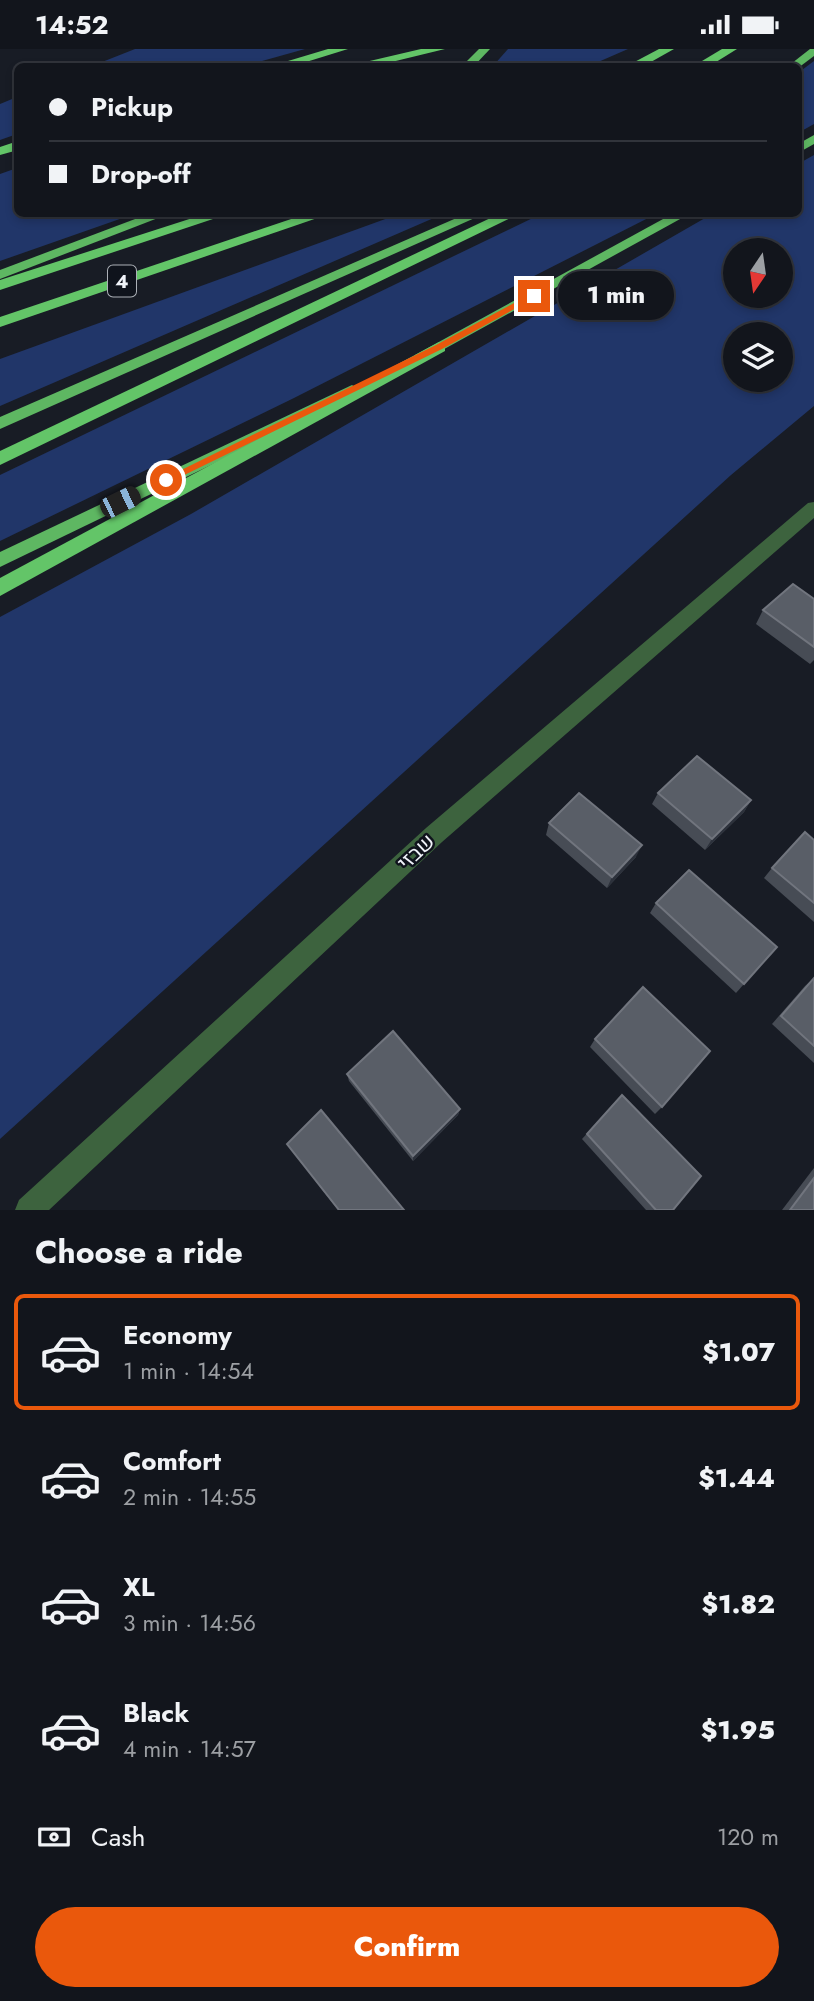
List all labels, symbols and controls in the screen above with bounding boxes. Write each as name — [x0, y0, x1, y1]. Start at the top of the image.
text: 14:52 — [35, 6, 109, 44]
text: Pickup — [91, 88, 173, 126]
text: Drop-off — [91, 155, 191, 193]
north arrow — [723, 238, 793, 308]
map controls — [723, 238, 793, 392]
road number: 4 — [108, 265, 136, 297]
callout: 1 min — [558, 271, 674, 321]
text: 1 min — [587, 278, 645, 312]
route end — [518, 280, 550, 312]
button: layers — [723, 322, 793, 392]
route start — [150, 464, 182, 496]
car — [97, 483, 144, 521]
street label: שבזי — [391, 827, 441, 877]
text: Choose a ride — [35, 1229, 243, 1275]
text: Economy — [123, 1316, 232, 1354]
icon: car — [39, 1321, 102, 1384]
text: $1.07 — [702, 1333, 775, 1371]
text: 1 min · 14:54 — [123, 1354, 254, 1388]
text: Comfort — [123, 1442, 221, 1480]
icon: car — [39, 1447, 102, 1510]
text: $1.44 — [698, 1459, 775, 1497]
text: 2 min · 14:55 — [123, 1480, 256, 1514]
text: XL — [123, 1568, 155, 1606]
icon: car — [39, 1573, 102, 1636]
text: $1.82 — [702, 1585, 775, 1623]
text: 3 min · 14:56 — [123, 1606, 256, 1640]
text: Black — [123, 1694, 189, 1732]
icon: car — [39, 1699, 102, 1762]
text: $1.95 — [701, 1711, 775, 1749]
text: 4 min · 14:57 — [123, 1732, 256, 1766]
icon: cash — [35, 1818, 73, 1856]
text: Cash — [91, 1818, 145, 1856]
text: 120 m — [717, 1820, 779, 1854]
button: Confirm — [35, 1907, 779, 1987]

